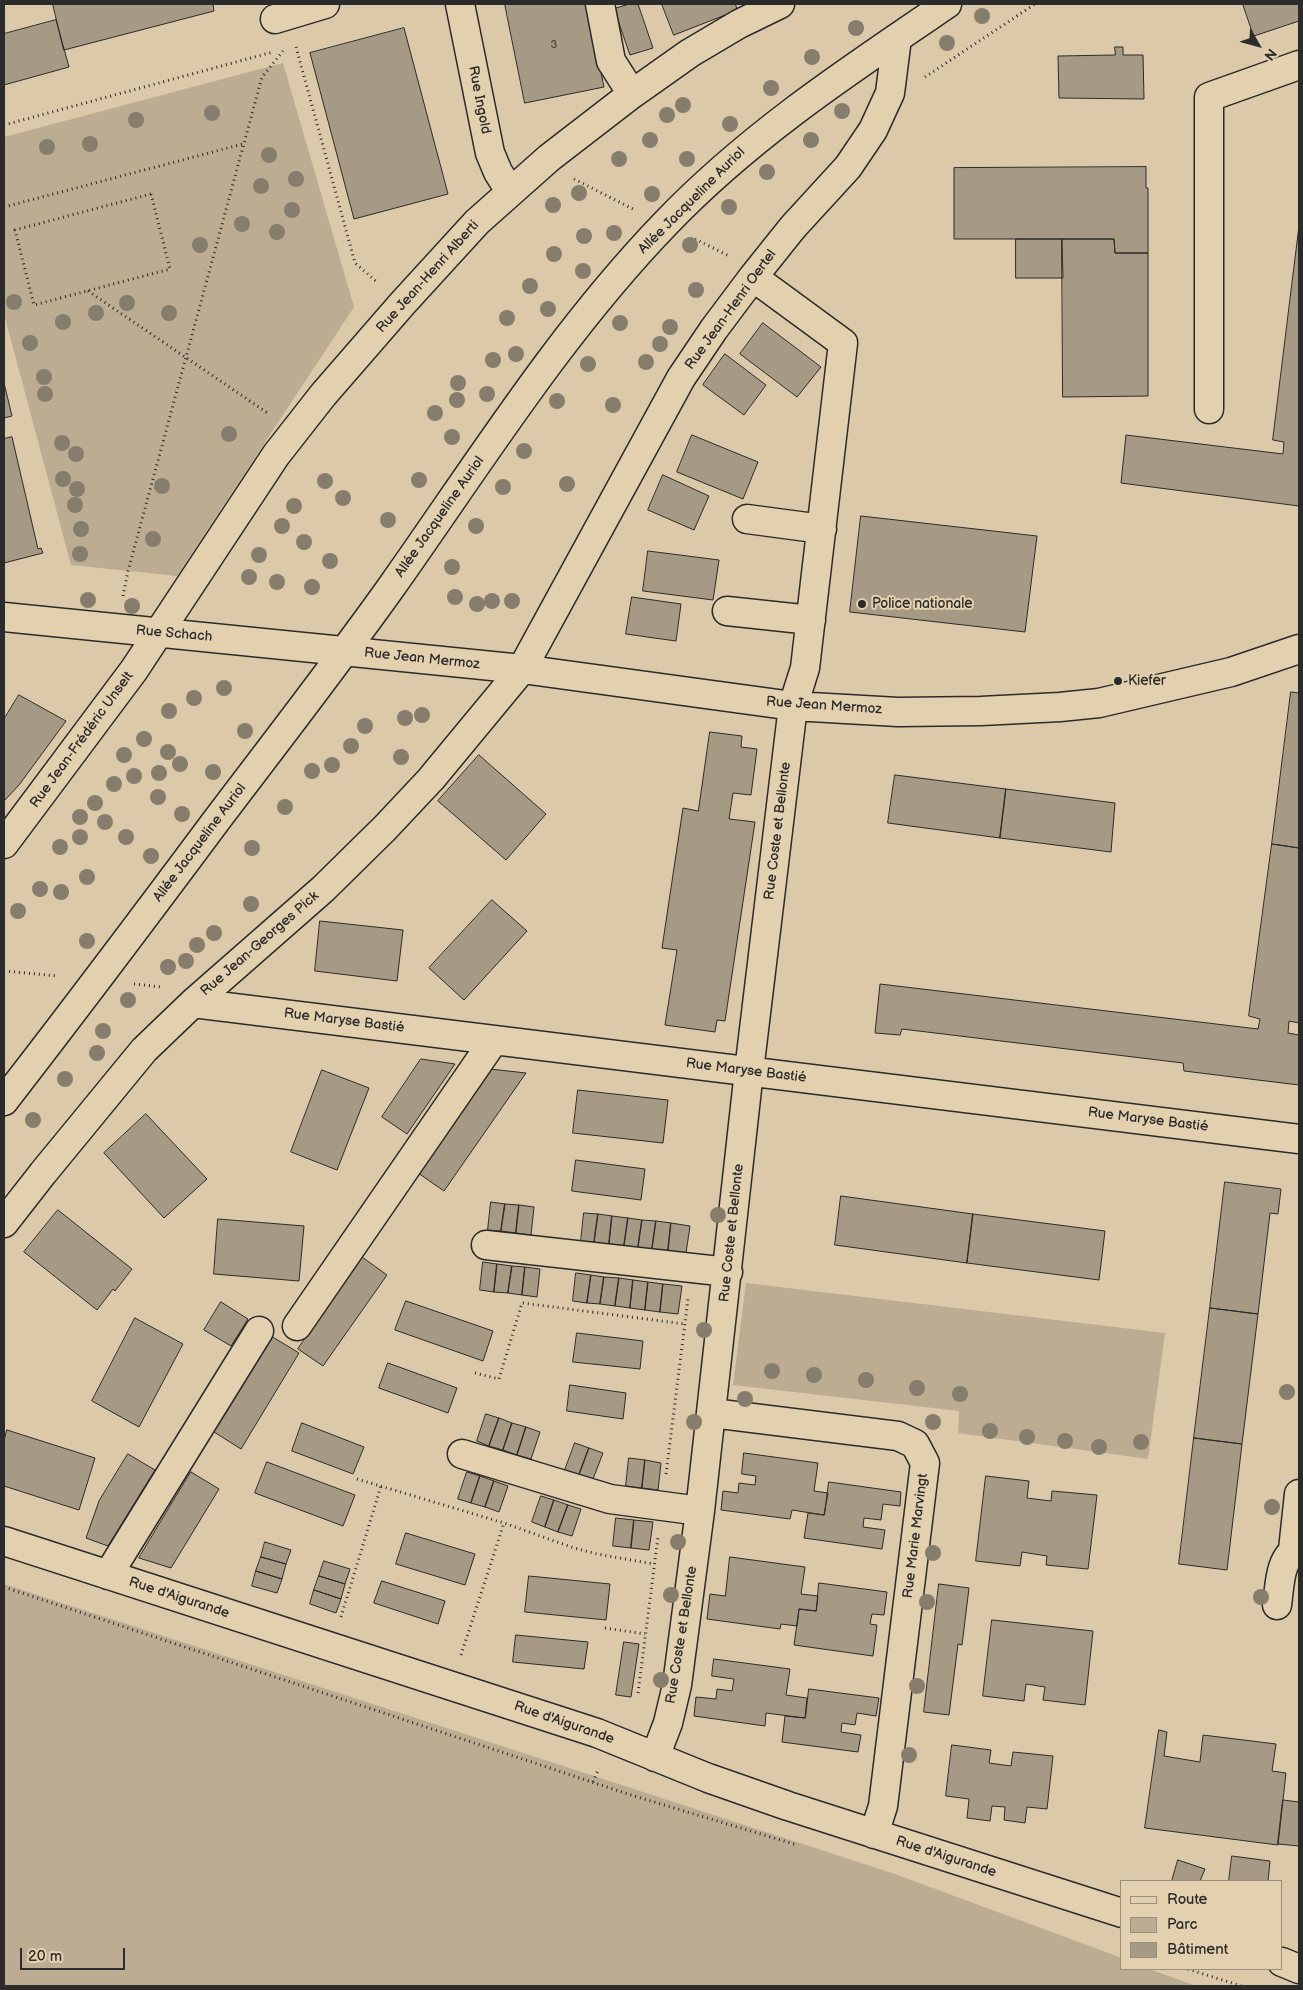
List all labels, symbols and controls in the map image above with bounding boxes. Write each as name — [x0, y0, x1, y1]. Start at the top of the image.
north arrow — [1233, 20, 1283, 70]
house number: 3 — [551, 38, 557, 52]
text: N — [1260, 45, 1280, 64]
street label: Rue Ingold — [464, 64, 494, 136]
street label: Allée Jacqueline Auriol — [635, 144, 749, 258]
street label: Rue Jean-Henri Alberti — [373, 217, 483, 337]
street label: Rue Jean-Henri Oertel — [682, 247, 780, 373]
street label: Allée Jacqueline Auriol — [392, 453, 488, 581]
place label: Police nationale — [872, 596, 973, 612]
marker: Police nationale — [856, 598, 868, 610]
street label: Rue Schach — [135, 622, 213, 646]
street label: Rue Jean Mermoz — [363, 645, 481, 673]
street label: Rue Jean-Frédéric Unselt — [27, 669, 137, 811]
place label: Kiefer — [1128, 673, 1166, 689]
marker: Kiefer — [1112, 675, 1124, 687]
street label: Rue Jean Mermoz — [765, 694, 883, 718]
street label: Rue Coste et Bellonte — [761, 761, 795, 901]
street label: Allée Jacqueline Auriol — [150, 780, 250, 906]
street label: Rue Jean-Georges Pick — [197, 888, 323, 1000]
street label: Rue Maryse Bastié — [283, 1005, 405, 1037]
street label: Rue Maryse Bastié — [685, 1055, 807, 1087]
street label: Rue Maryse Bastié — [1087, 1104, 1209, 1136]
street label: Rue Coste et Bellonte — [716, 1163, 748, 1303]
street label: Rue Marie Marvingt — [900, 1473, 932, 1599]
street label: Rue Coste et Bellonte — [663, 1565, 701, 1705]
street label: Rue d'Aigurande — [127, 1574, 231, 1622]
street label: Rue d'Aigurande — [512, 1698, 616, 1748]
street label: Rue d'Aigurande — [894, 1833, 998, 1881]
legend — [1120, 1880, 1283, 1970]
text: Route — [1167, 1890, 1207, 1909]
text: Parc — [1167, 1915, 1197, 1934]
scale bar — [22, 1938, 128, 1970]
text: Bâtiment — [1167, 1940, 1228, 1959]
text: 20 m — [28, 1947, 62, 1966]

